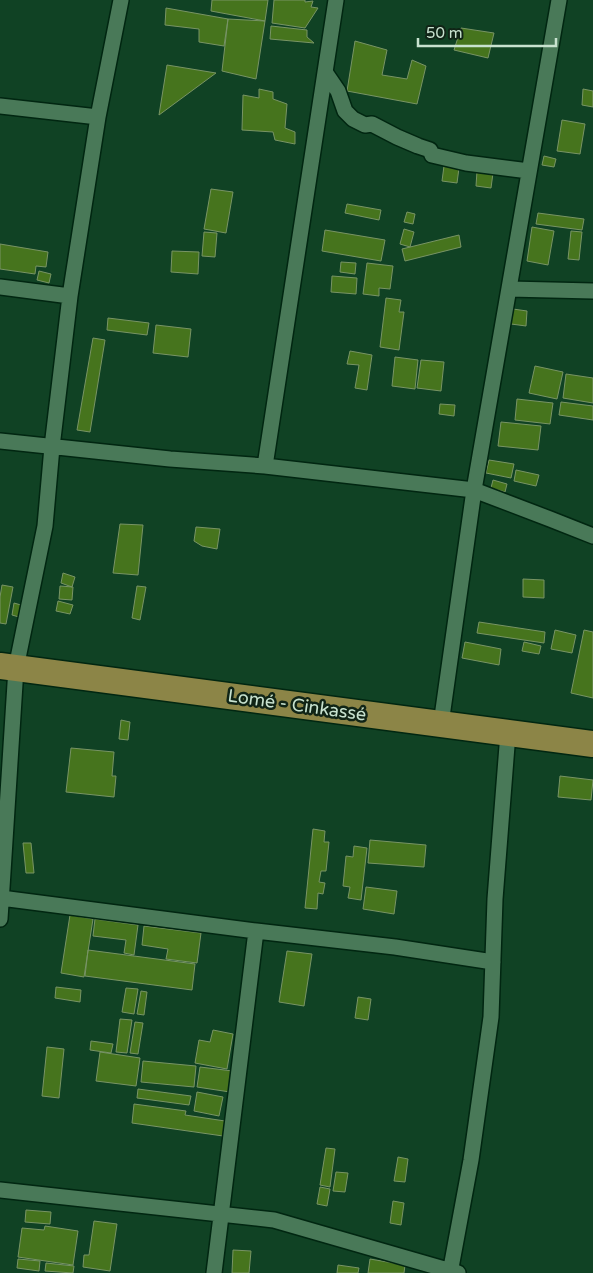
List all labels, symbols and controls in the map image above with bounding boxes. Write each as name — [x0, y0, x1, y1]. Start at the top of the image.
scale bar — [418, 15, 556, 47]
text: 50 m — [426, 24, 463, 42]
street label: Lomé - Cinkassé — [226, 684, 368, 726]

